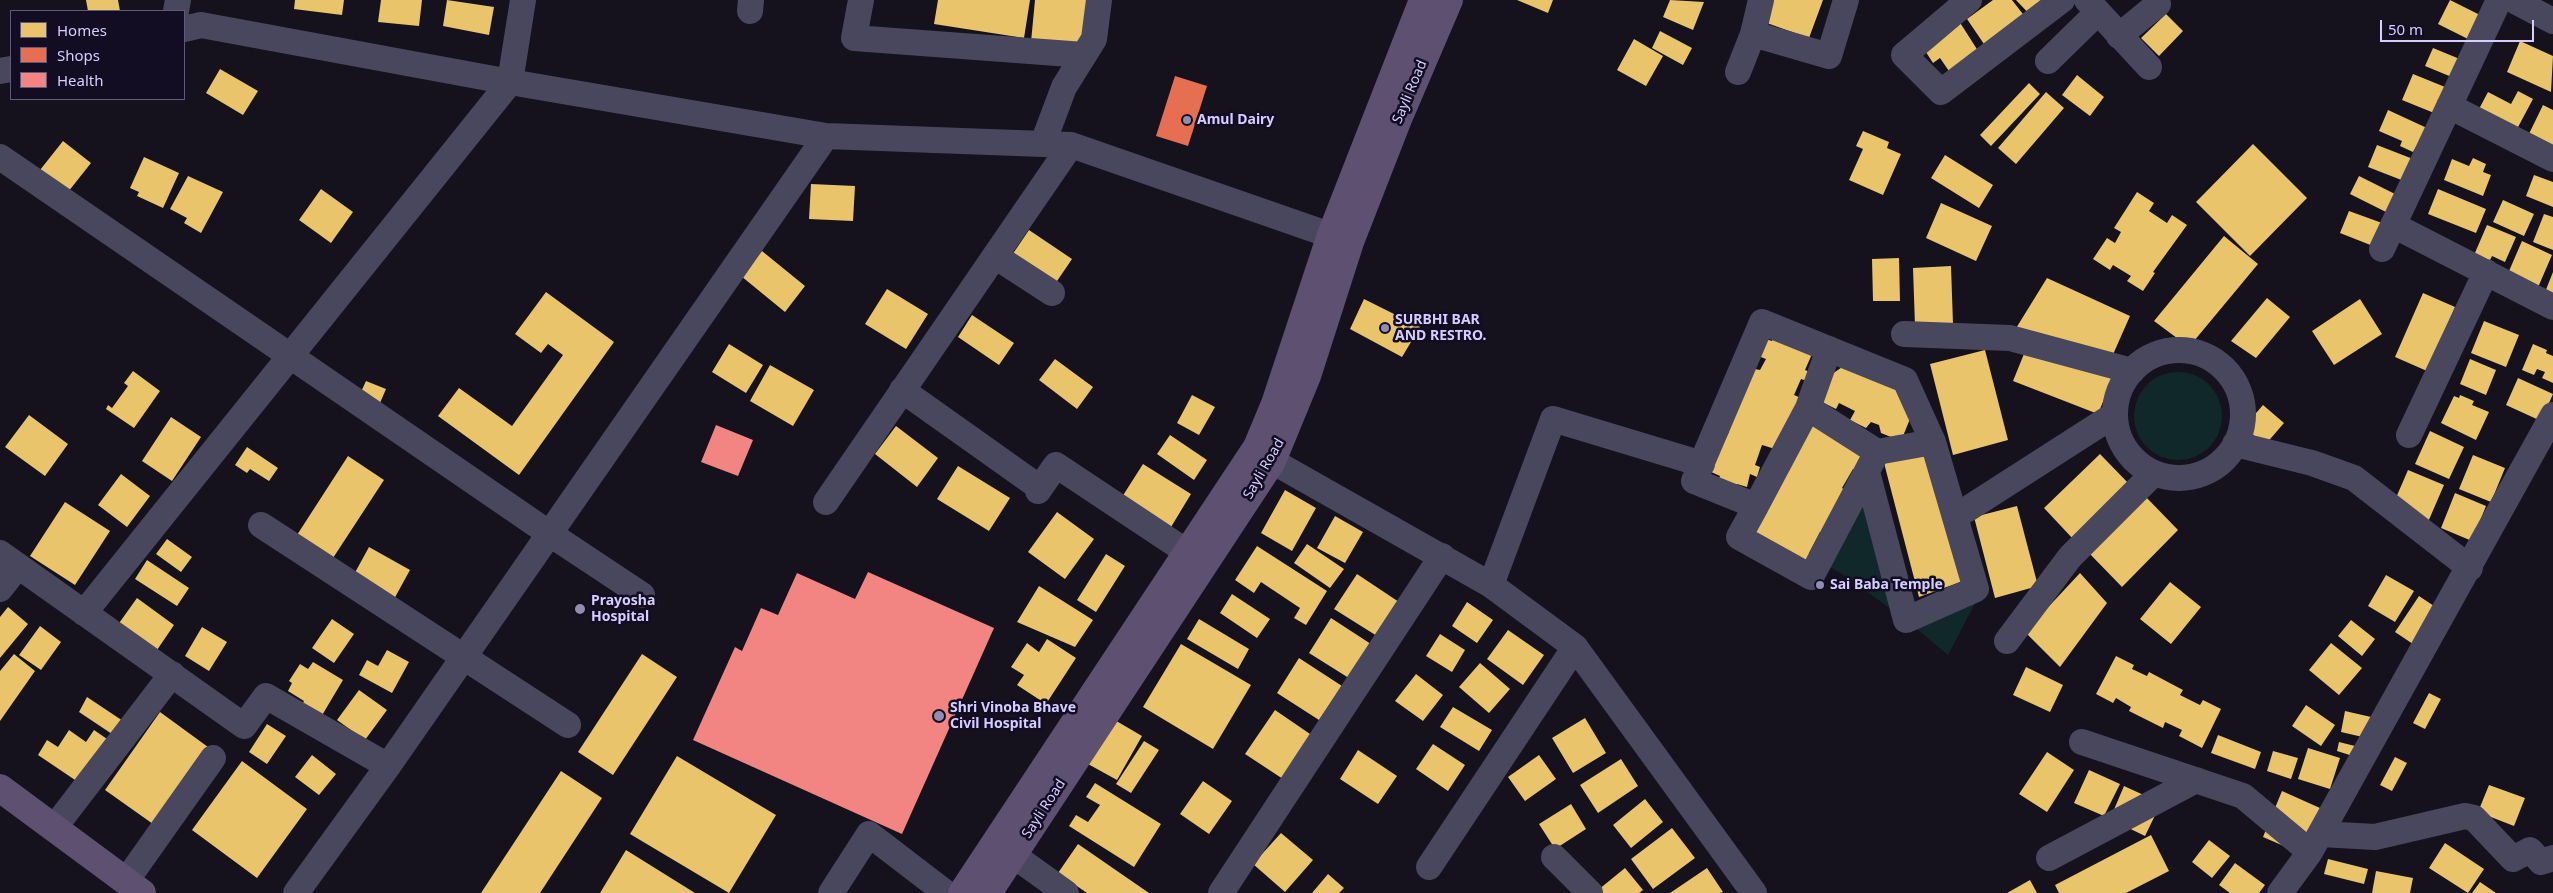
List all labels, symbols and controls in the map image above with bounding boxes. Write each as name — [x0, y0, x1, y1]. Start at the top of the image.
legend — [10, 10, 185, 100]
scale bar — [2383, 10, 2537, 42]
text: 50 m — [2388, 19, 2423, 39]
text: Homes — [57, 20, 107, 40]
text: Shops — [57, 45, 100, 65]
street label: Sayli Road — [1389, 58, 1431, 126]
text: Health — [57, 70, 104, 90]
place label: Amul Dairy — [1197, 112, 1274, 128]
marker: Amul Dairy — [1181, 114, 1193, 126]
place label: SURBHI BAR AND RESTRO. — [1395, 312, 1486, 344]
marker: SURBHI BAR AND RESTRO. — [1379, 322, 1391, 334]
street label: Sayli Road — [1240, 436, 1288, 502]
place label: Sai Baba Temple — [1830, 577, 1943, 593]
marker: Sai Baba Temple — [1814, 579, 1826, 591]
place label: Prayosha Hospital — [591, 593, 655, 626]
marker: Prayosha Hospital — [573, 602, 587, 616]
place label: Shri Vinoba Bhave Civil Hospital — [950, 700, 1076, 732]
marker: Shri Vinoba Bhave Civil Hospital — [932, 709, 946, 723]
street label: Sayli Road — [1019, 776, 1069, 842]

